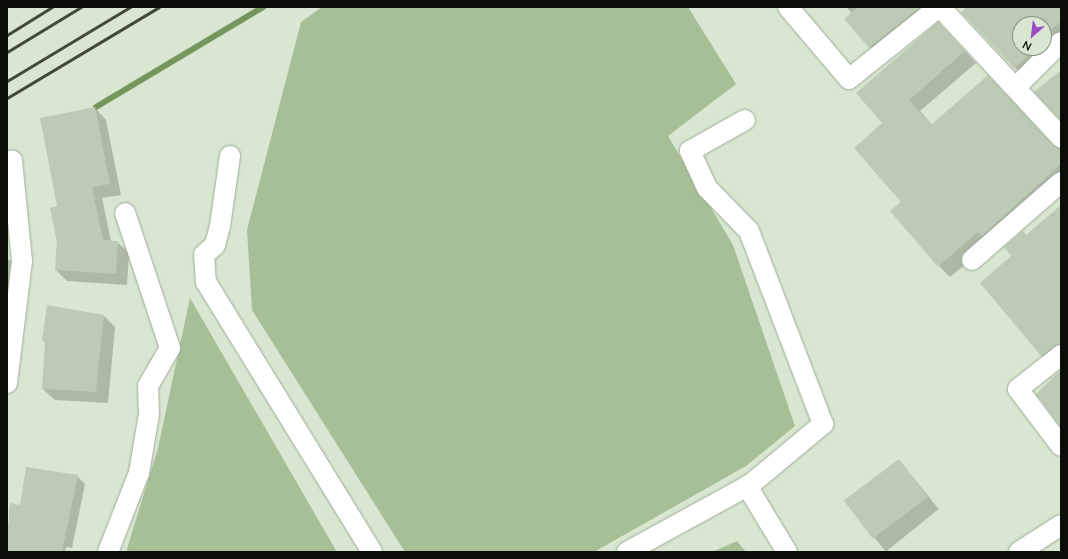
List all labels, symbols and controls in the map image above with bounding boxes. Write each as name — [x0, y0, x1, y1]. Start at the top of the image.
north arrow — [1012, 16, 1052, 56]
text: N — [1020, 38, 1034, 54]

